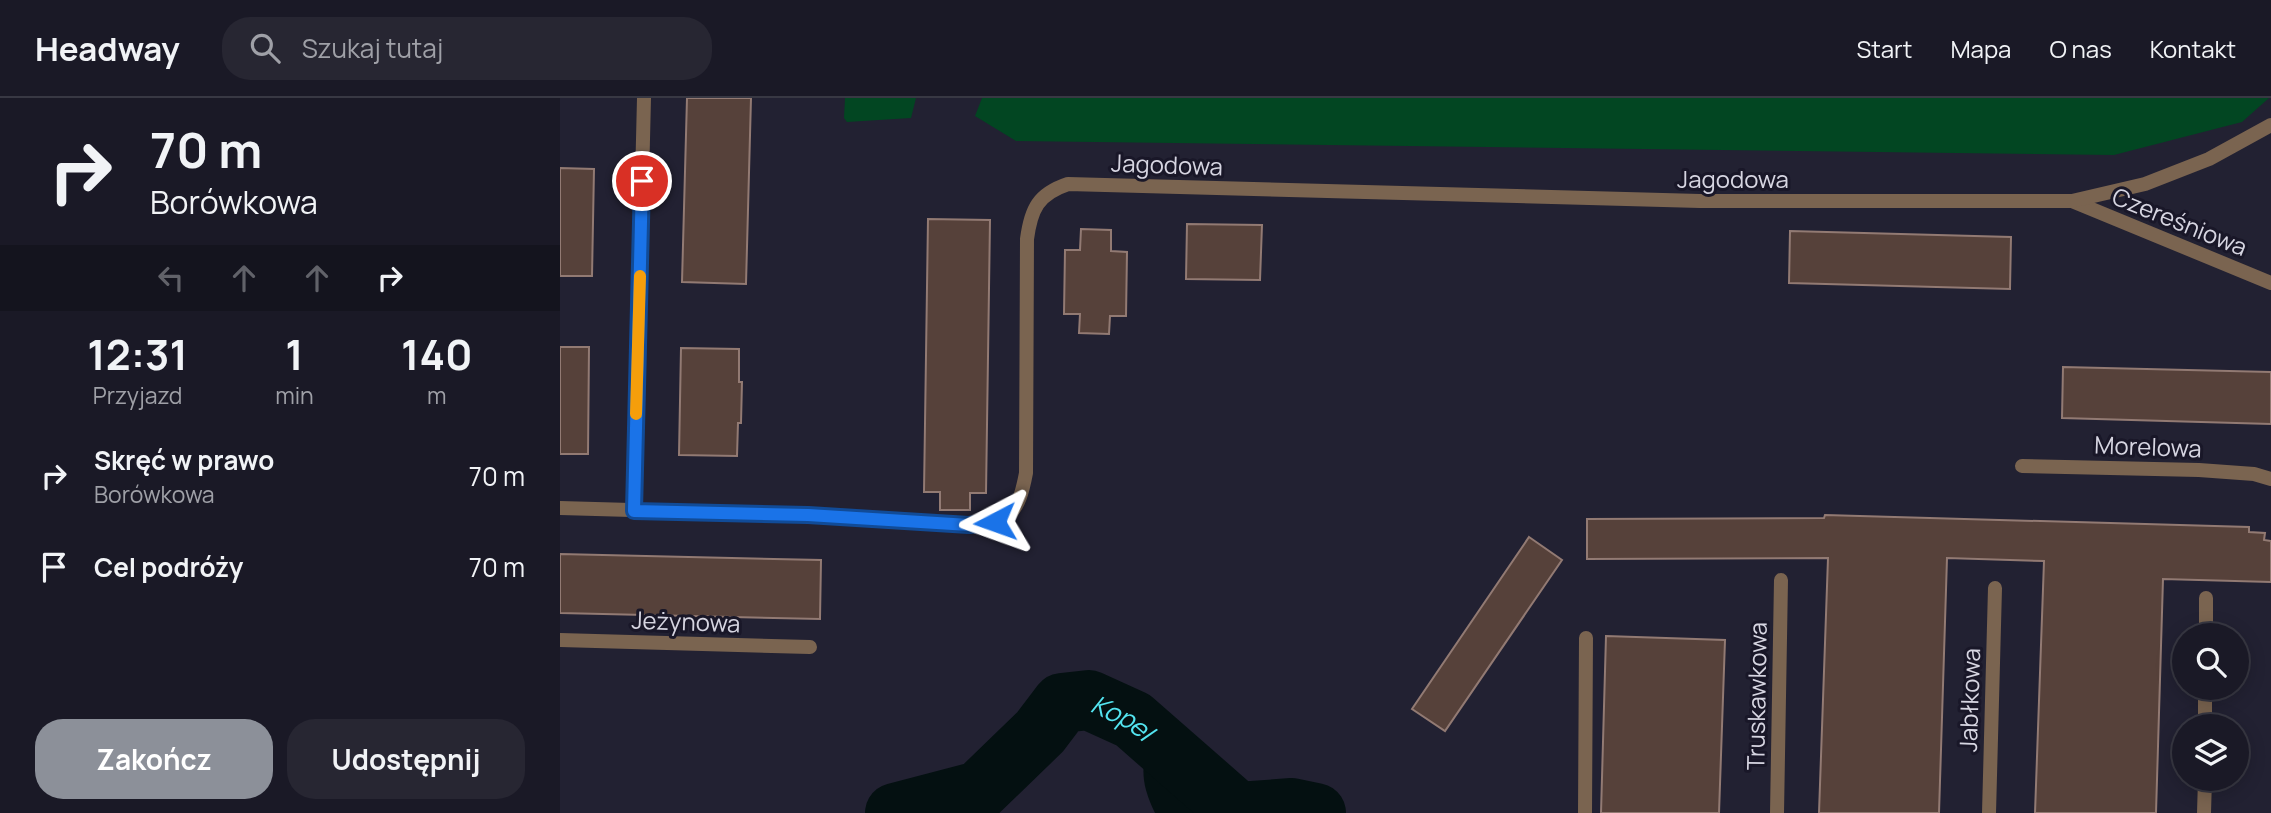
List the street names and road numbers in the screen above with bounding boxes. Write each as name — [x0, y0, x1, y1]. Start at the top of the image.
street label: Jagodowa — [1111, 146, 1223, 182]
street label: Jagodowa — [1677, 162, 1789, 195]
street label: Czereśniowa — [2108, 179, 2252, 263]
street label: Morelowa — [2094, 428, 2202, 464]
street label: Jeżynowa — [631, 603, 741, 639]
street label: Truskawkowa — [1738, 622, 1774, 770]
street label: Jabłkowa — [1951, 647, 1987, 753]

